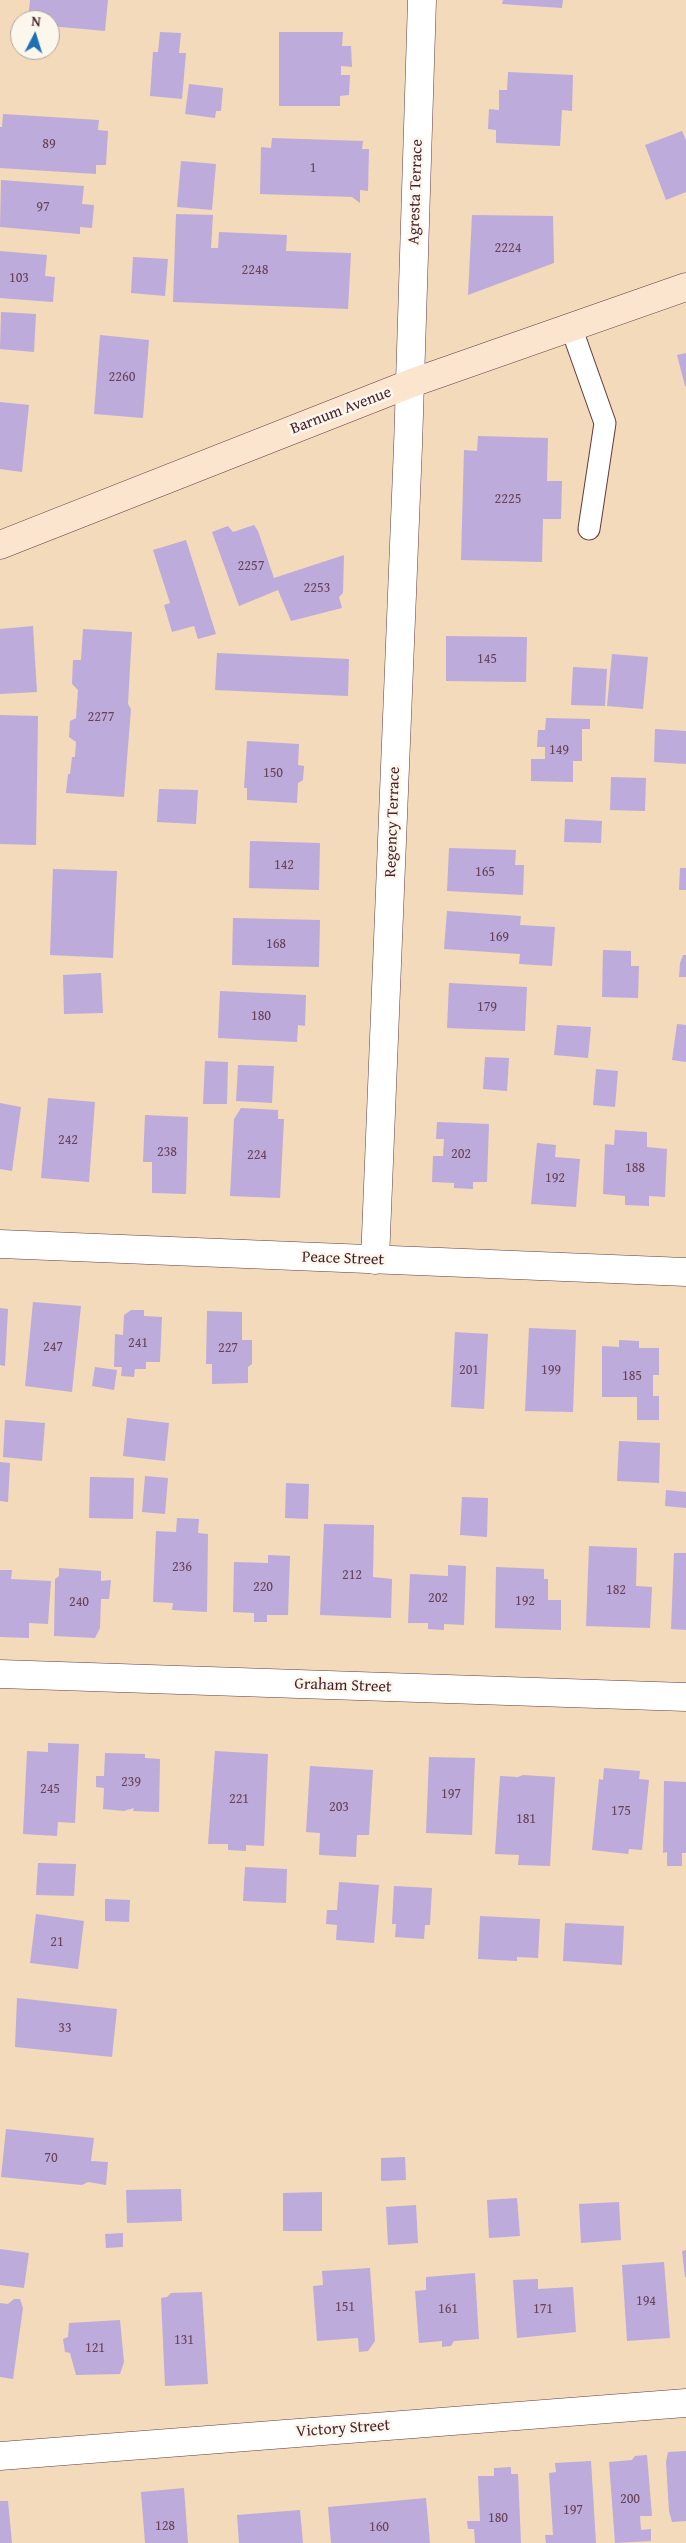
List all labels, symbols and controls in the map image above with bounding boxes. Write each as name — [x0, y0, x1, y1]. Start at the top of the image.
north arrow — [10, 10, 60, 60]
text: N — [31, 11, 42, 31]
house number: 89 — [42, 136, 56, 152]
street label: Agresta Terrace — [405, 139, 427, 245]
house number: 1 — [310, 160, 316, 176]
house number: 97 — [36, 199, 50, 215]
house number: 2224 — [495, 240, 521, 256]
house number: 2248 — [242, 262, 268, 278]
house number: 103 — [9, 270, 29, 286]
house number: 2260 — [109, 369, 135, 385]
street label: Barnum Avenue — [288, 383, 394, 439]
house number: 2225 — [495, 491, 521, 507]
house number: 2257 — [238, 558, 264, 574]
house number: 2253 — [304, 580, 330, 596]
house number: 145 — [477, 651, 497, 667]
house number: 2277 — [88, 709, 114, 725]
house number: 149 — [549, 742, 569, 758]
house number: 150 — [263, 765, 283, 781]
street label: Regency Terrace — [381, 766, 405, 878]
house number: 142 — [274, 857, 294, 873]
house number: 165 — [475, 864, 495, 880]
house number: 169 — [489, 929, 509, 945]
house number: 168 — [266, 936, 286, 952]
house number: 179 — [477, 999, 497, 1015]
house number: 180 — [251, 1008, 271, 1024]
house number: 242 — [58, 1132, 78, 1148]
house number: 238 — [157, 1144, 177, 1160]
house number: 202 — [451, 1146, 471, 1162]
house number: 224 — [247, 1147, 267, 1163]
house number: 188 — [625, 1160, 645, 1176]
house number: 192 — [545, 1170, 565, 1186]
street label: Peace Street — [302, 1248, 384, 1270]
house number: 241 — [128, 1335, 148, 1351]
house number: 247 — [43, 1339, 63, 1355]
house number: 227 — [218, 1340, 238, 1356]
house number: 201 — [459, 1362, 479, 1378]
house number: 199 — [541, 1362, 561, 1378]
house number: 185 — [622, 1368, 642, 1384]
house number: 236 — [172, 1559, 192, 1575]
house number: 212 — [342, 1567, 362, 1583]
house number: 220 — [253, 1579, 273, 1595]
house number: 182 — [606, 1582, 626, 1598]
house number: 202 — [428, 1590, 448, 1606]
house number: 192 — [515, 1593, 535, 1609]
house number: 240 — [69, 1594, 89, 1610]
street label: Graham Street — [294, 1675, 392, 1697]
house number: 239 — [121, 1774, 141, 1790]
house number: 245 — [40, 1781, 60, 1797]
house number: 197 — [441, 1786, 461, 1802]
house number: 221 — [229, 1791, 249, 1807]
house number: 203 — [329, 1799, 349, 1815]
house number: 175 — [611, 1803, 631, 1819]
house number: 181 — [516, 1811, 536, 1827]
house number: 21 — [50, 1934, 64, 1950]
house number: 33 — [58, 2020, 72, 2036]
house number: 70 — [44, 2150, 58, 2166]
house number: 194 — [636, 2293, 656, 2309]
house number: 151 — [335, 2299, 355, 2315]
house number: 161 — [438, 2301, 458, 2317]
house number: 171 — [533, 2301, 553, 2317]
house number: 131 — [174, 2332, 194, 2348]
house number: 121 — [85, 2340, 105, 2356]
street label: Victory Street — [295, 2416, 391, 2442]
house number: 200 — [620, 2491, 640, 2507]
house number: 197 — [563, 2502, 583, 2518]
house number: 180 — [488, 2510, 508, 2526]
house number: 128 — [155, 2518, 175, 2534]
house number: 160 — [369, 2519, 389, 2535]

